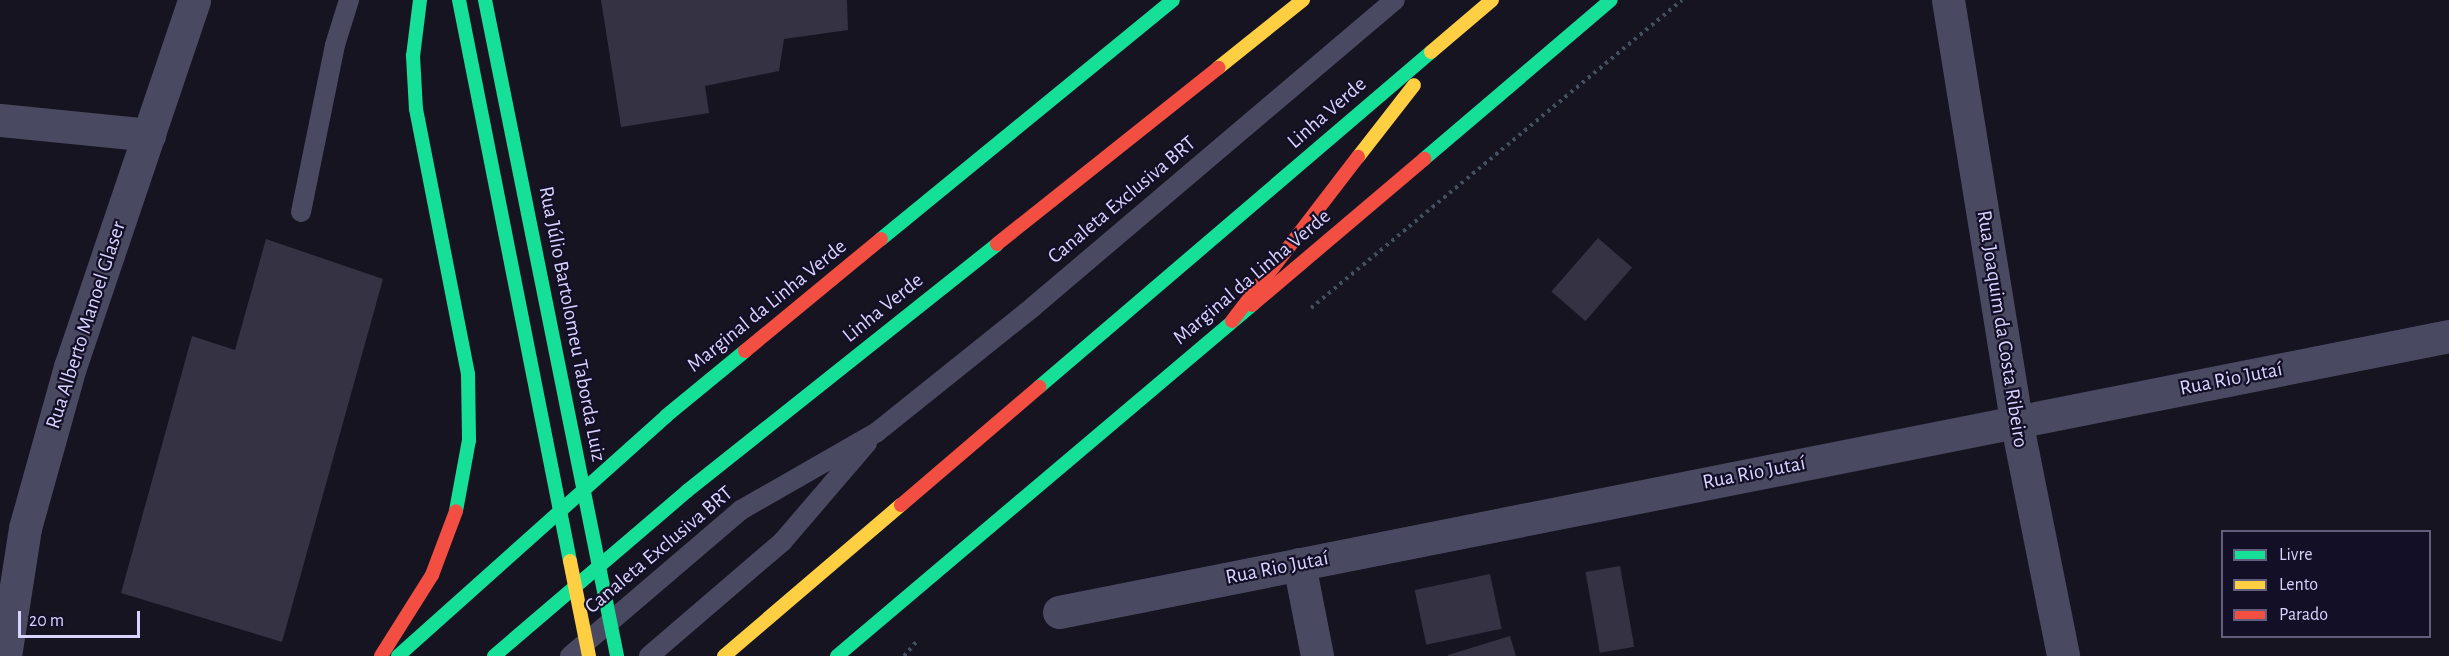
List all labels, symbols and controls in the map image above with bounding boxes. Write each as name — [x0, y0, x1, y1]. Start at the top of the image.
street label: Linha Verde — [1282, 72, 1372, 154]
street label: Canaleta Exclusiva BRT — [1043, 131, 1201, 269]
street label: Rua Júlio Bartolomeu Taborda Luiz — [533, 184, 611, 464]
street label: Marginal da Linha Verde — [1168, 204, 1336, 350]
street label: Rua Joaquim da Costa Ribeiro — [1971, 209, 2033, 449]
street label: Rua Alberto Manoel Glaser — [41, 218, 131, 432]
street label: Marginal da Linha Verde — [682, 234, 852, 378]
street label: Linha Verde — [838, 268, 928, 348]
street label: Rua Rio Jutaí — [2177, 357, 2285, 401]
street label: Rua Rio Jutaí — [1700, 451, 1808, 495]
street label: Canaleta Exclusiva BRT — [580, 481, 738, 619]
legend — [2221, 530, 2431, 638]
street label: Rua Rio Jutaí — [1223, 546, 1331, 590]
text: Livre — [2279, 546, 2313, 564]
text: Lento — [2279, 576, 2318, 594]
scale bar — [21, 599, 142, 637]
text: Parado — [2279, 606, 2328, 624]
text: 20 m — [29, 612, 64, 630]

